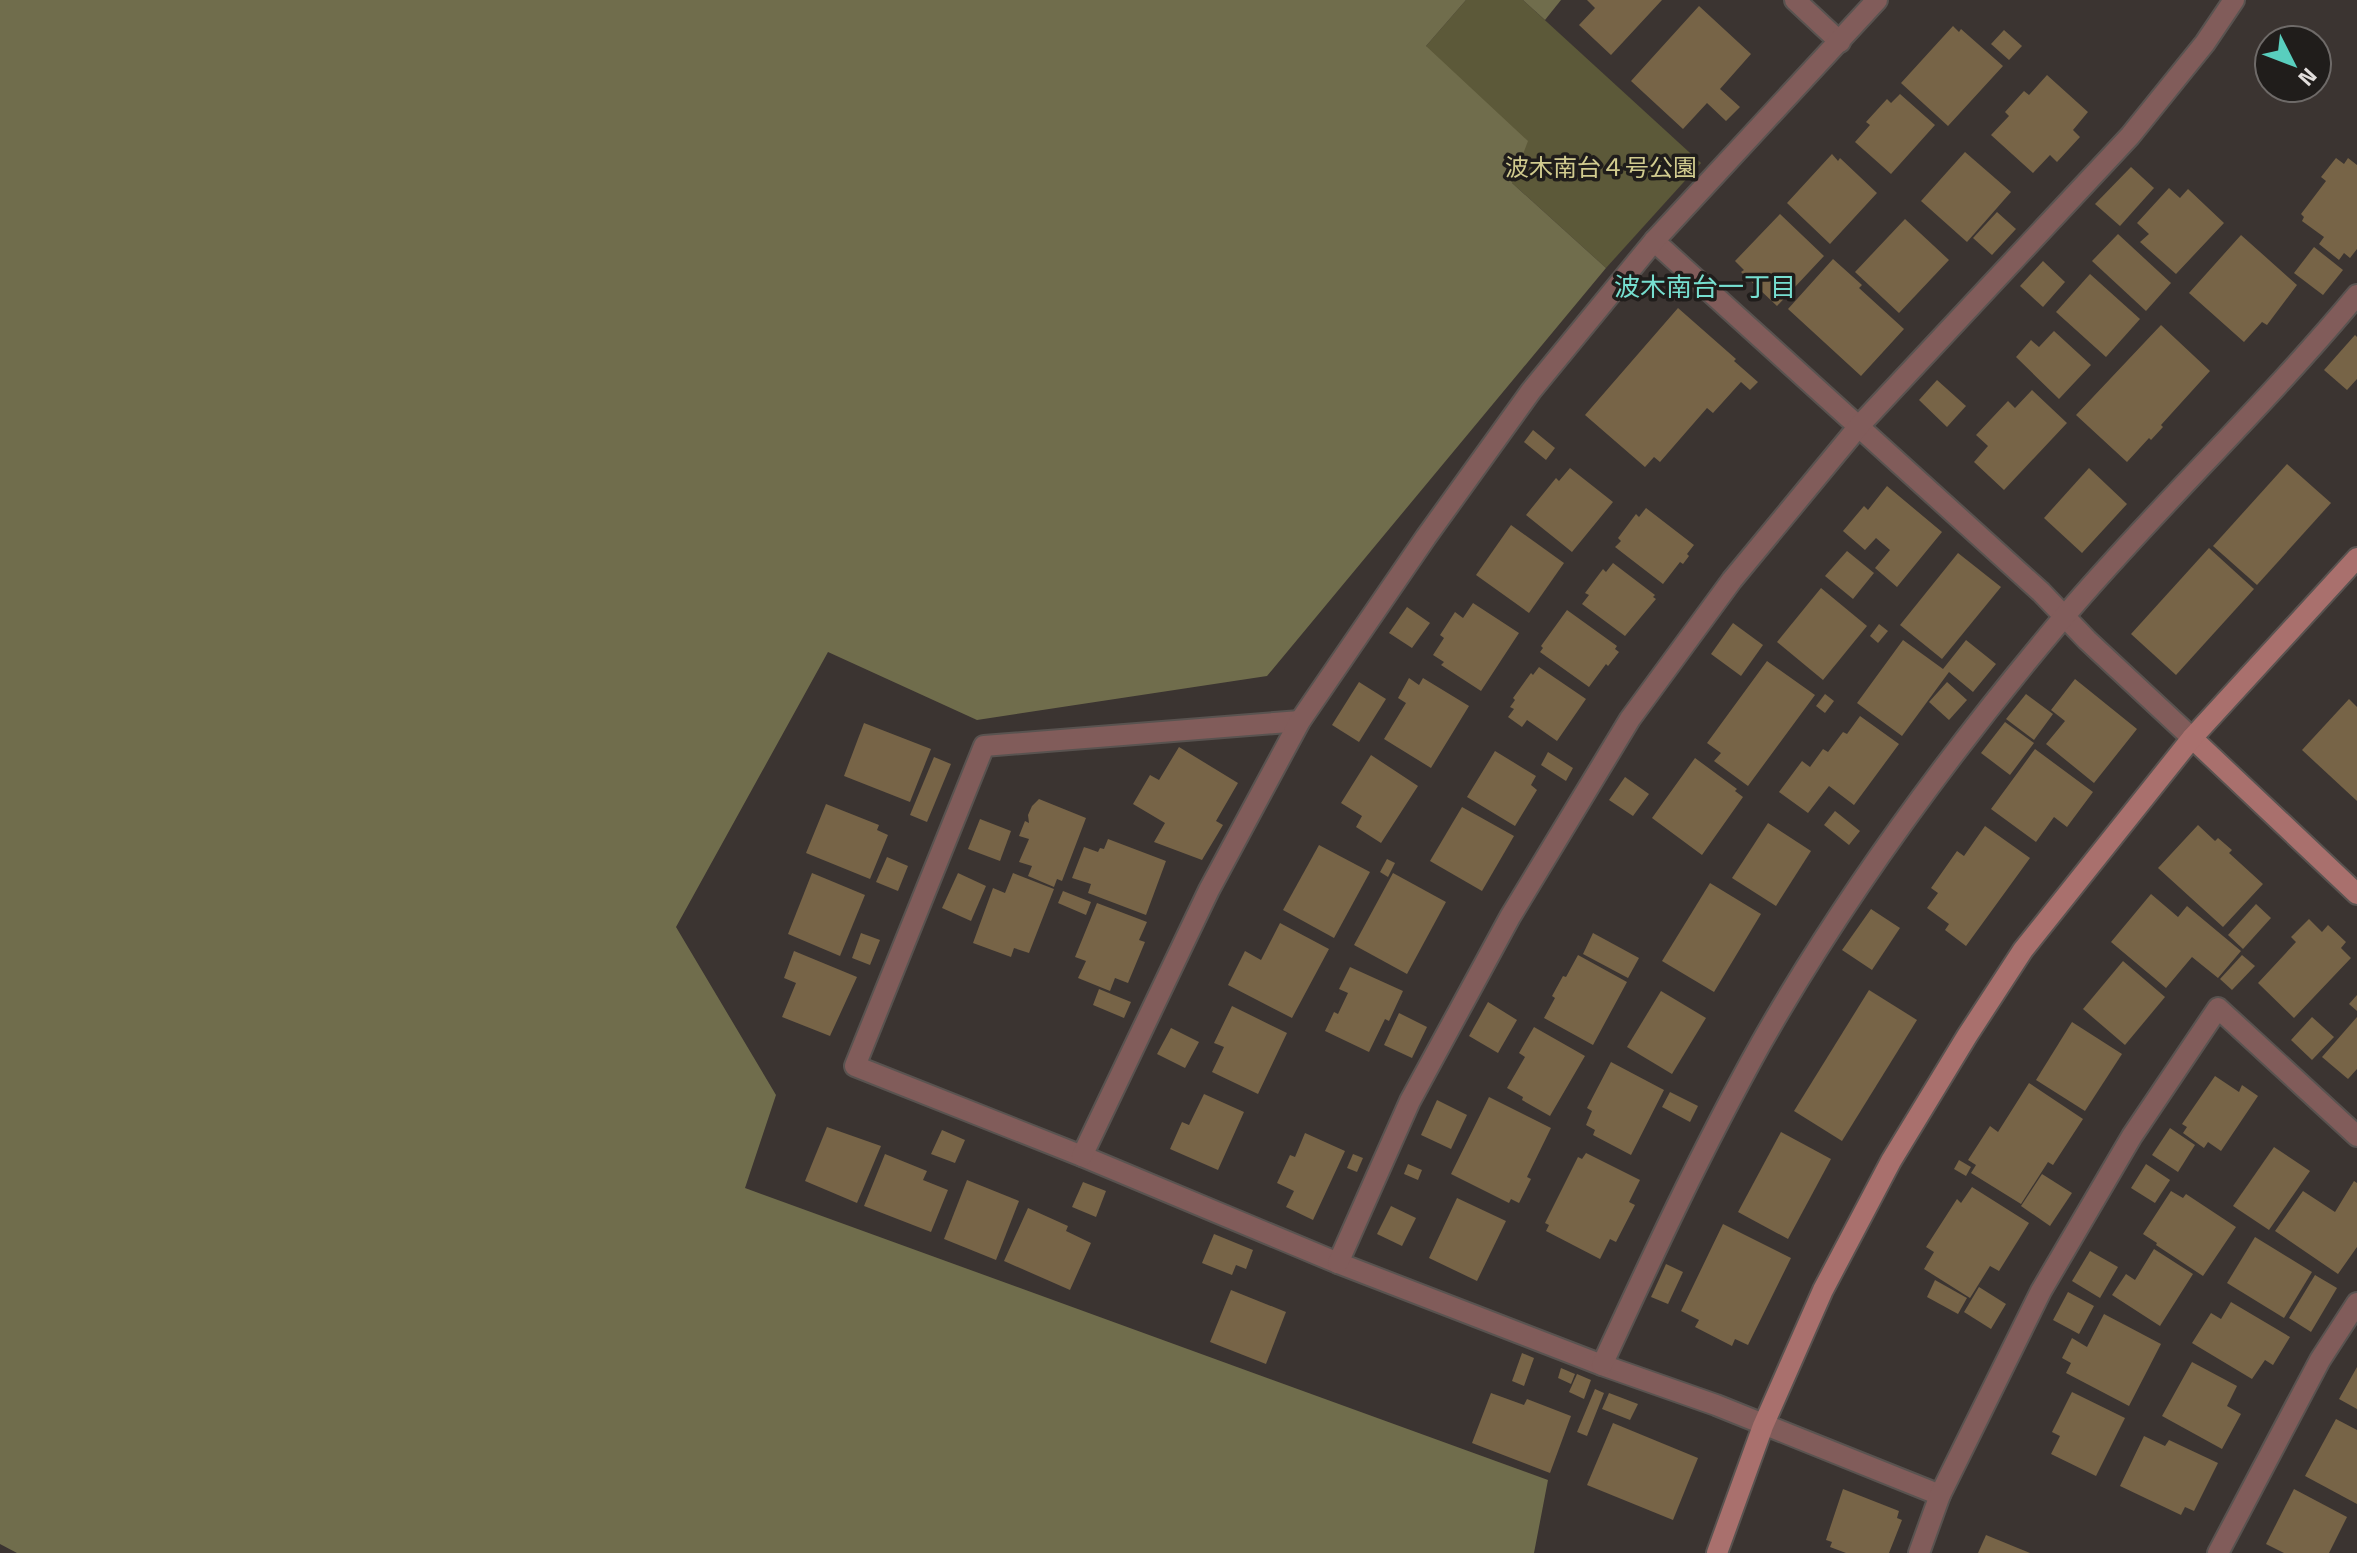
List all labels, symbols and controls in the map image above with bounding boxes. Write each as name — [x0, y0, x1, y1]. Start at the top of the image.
north arrow — [2253, 24, 2333, 104]
text: N — [2290, 60, 2326, 94]
park label: 波木南台４号公園 — [1505, 149, 1697, 185]
district label: 波木南台一丁目 — [1614, 267, 1796, 306]

